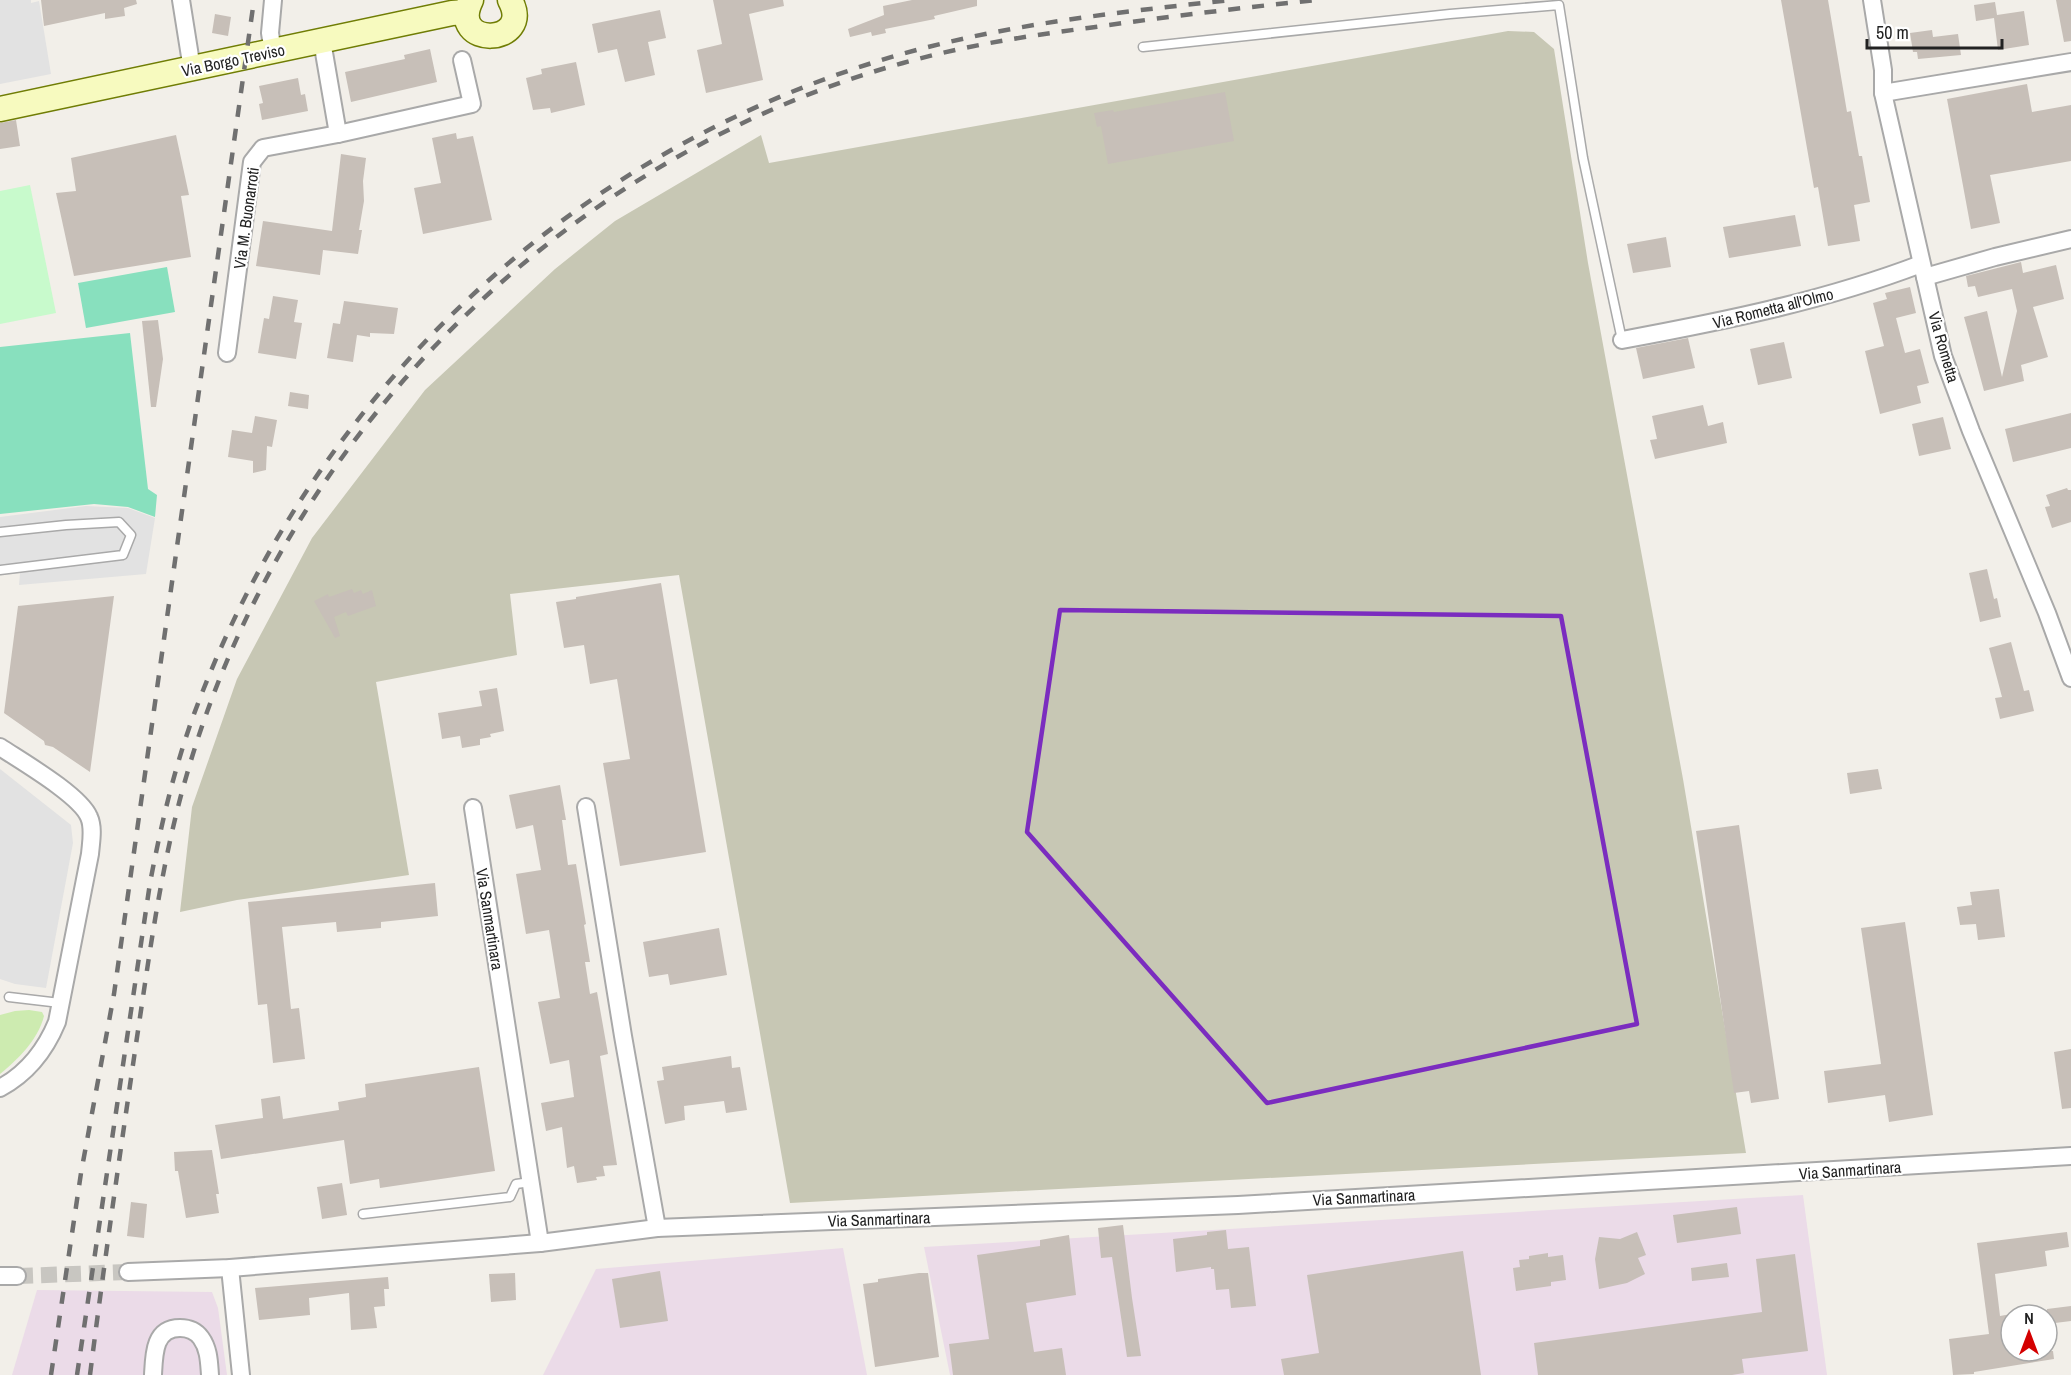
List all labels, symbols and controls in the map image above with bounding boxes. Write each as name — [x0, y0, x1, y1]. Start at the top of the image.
scale bar — [1867, 12, 2002, 50]
text: 50 m — [1876, 20, 1909, 45]
street label: Via Borgo Treviso — [179, 38, 287, 82]
street label: Via M. Buonarroti — [228, 166, 264, 270]
street label: Via Rometta all'Olmo — [1710, 282, 1836, 334]
street label: Via Rometta — [1923, 309, 1965, 386]
street label: Via Sanmartinara — [471, 867, 509, 972]
street label: Via Sanmartinara — [1798, 1155, 1903, 1185]
street label: Via Sanmartinara — [1312, 1183, 1417, 1211]
street label: Via Sanmartinara — [827, 1206, 931, 1232]
north arrow — [1999, 1303, 2059, 1363]
text: N — [2024, 1307, 2034, 1329]

